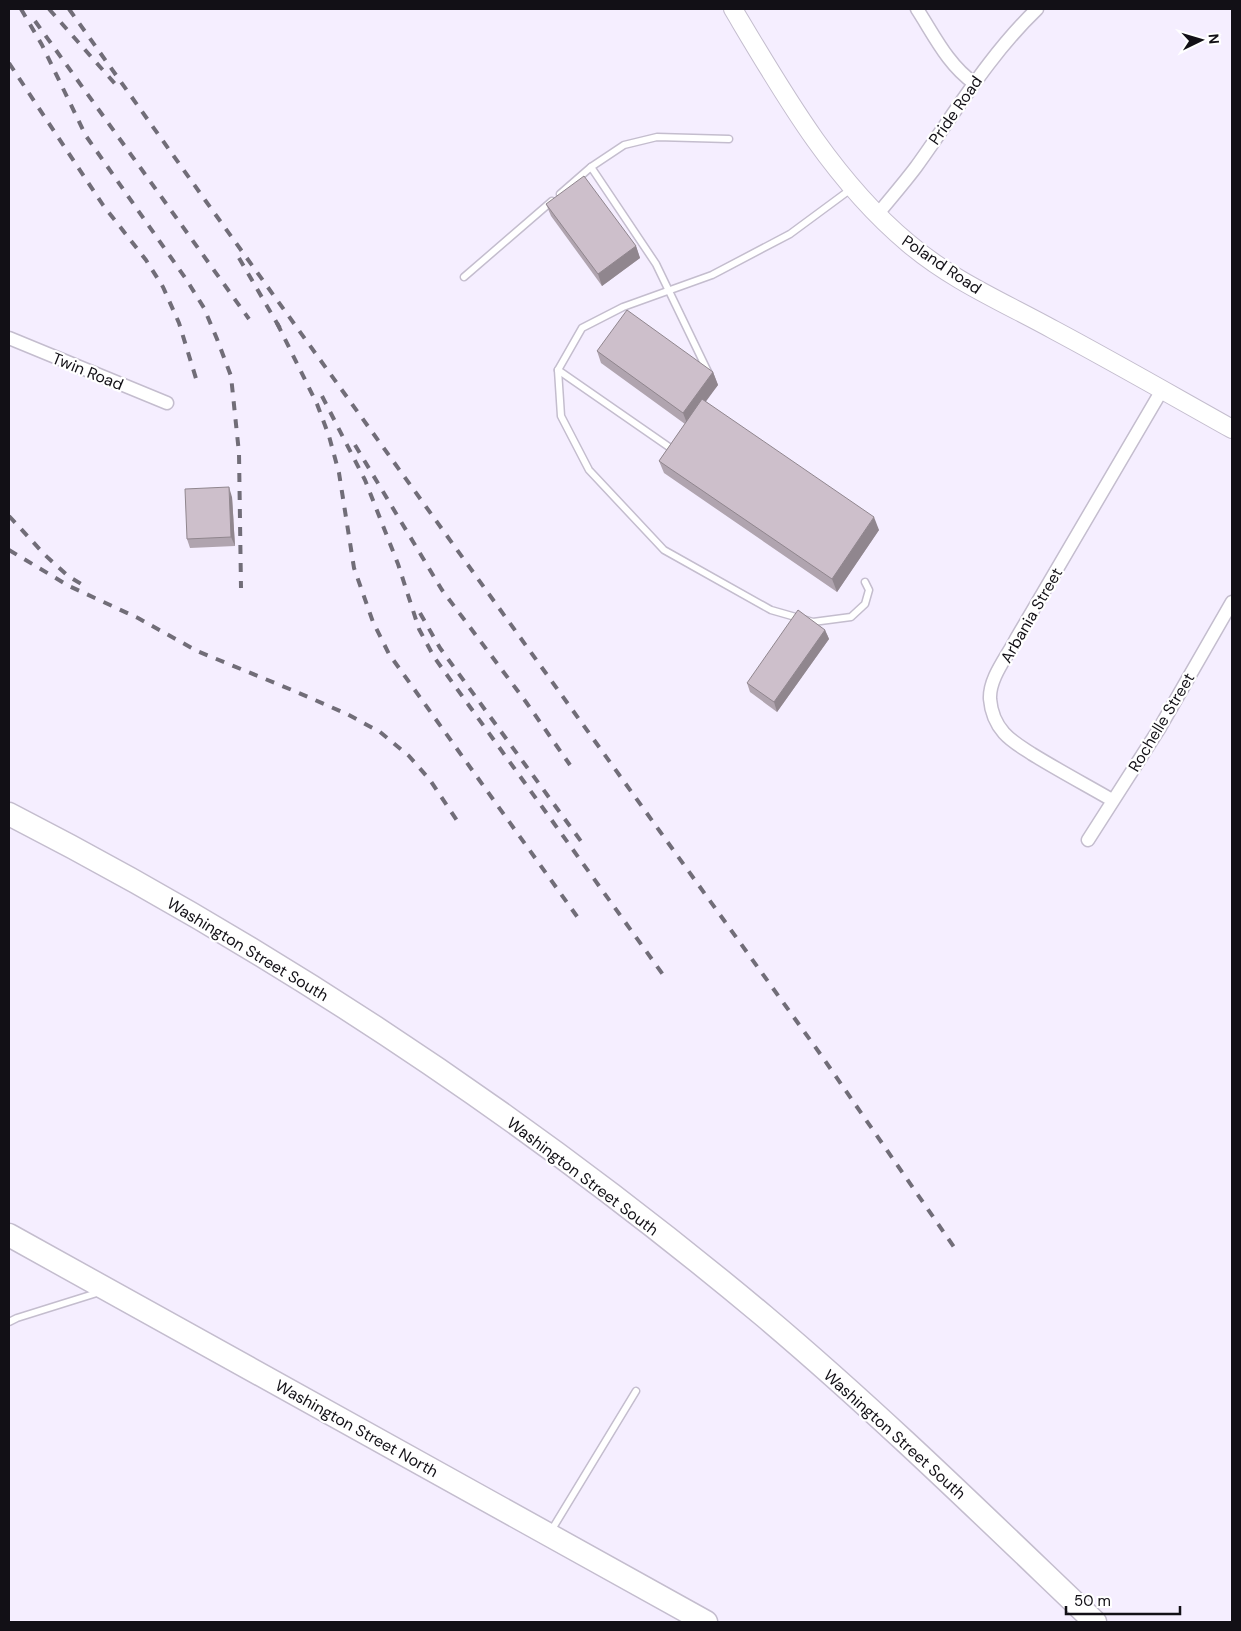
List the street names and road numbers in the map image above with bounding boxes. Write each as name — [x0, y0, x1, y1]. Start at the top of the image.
street label: Pride Road — [924, 72, 987, 149]
street label: Poland Road — [898, 230, 985, 299]
street label: Twin Road — [49, 348, 126, 395]
street label: Arbania Street — [996, 564, 1067, 667]
street label: Rochelle Street — [1124, 669, 1199, 776]
street label: Washington Street South — [163, 893, 332, 1006]
street label: Washington Street South — [503, 1112, 663, 1240]
street label: Washington Street South — [819, 1365, 970, 1504]
street label: Washington Street North — [272, 1375, 442, 1482]

